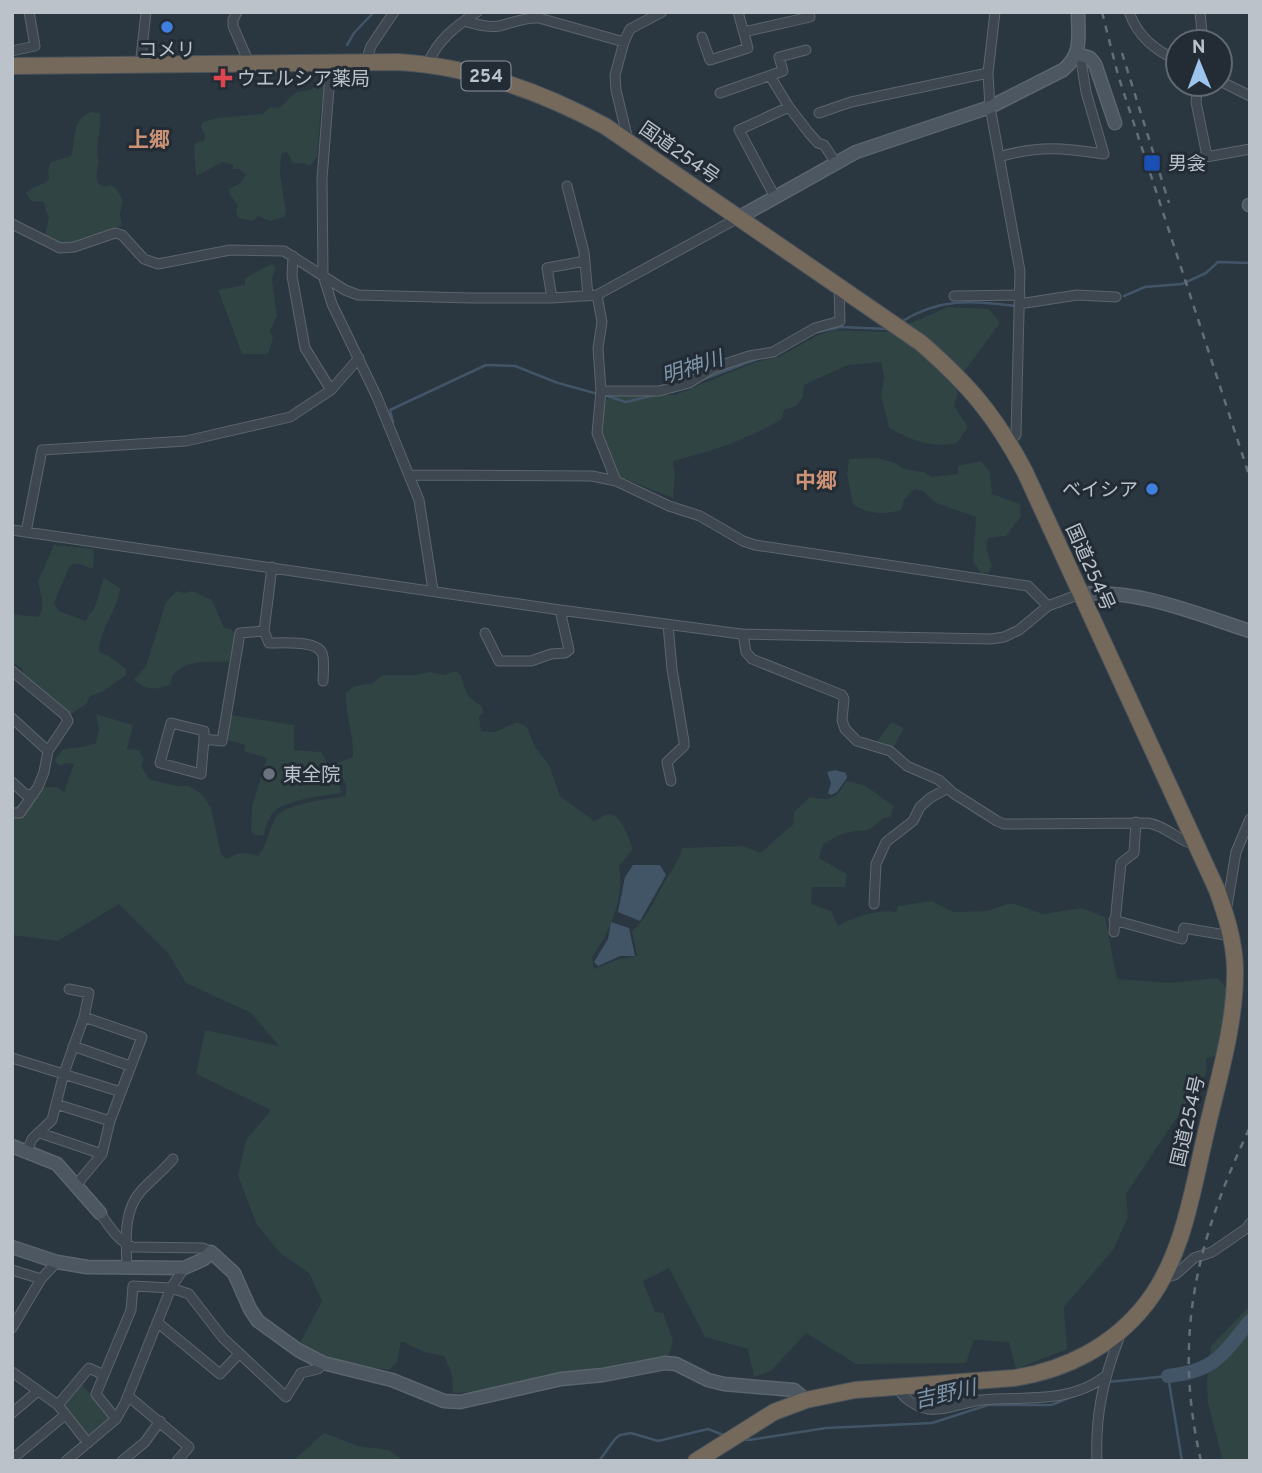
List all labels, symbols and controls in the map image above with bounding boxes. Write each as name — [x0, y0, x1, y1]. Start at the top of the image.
marker: コメリ — [159, 19, 175, 35]
north arrow — [1164, 28, 1234, 98]
text: N — [1192, 36, 1206, 60]
place label: コメリ — [138, 39, 196, 63]
road number: 254 — [462, 62, 510, 90]
place label: ウエルシア薬局 — [237, 68, 370, 92]
marker: ウエルシア薬局 — [215, 70, 231, 86]
street label: 国道254号 — [634, 117, 724, 190]
district label: 上郷 — [128, 128, 170, 155]
marker: 男衾 — [1142, 153, 1162, 173]
place label: 男衾 — [1168, 153, 1206, 177]
water label: 明神川 — [658, 345, 728, 391]
district label: 中郷 — [795, 469, 837, 496]
place label: ベイシア — [1062, 479, 1138, 503]
marker: ベイシア — [1144, 481, 1160, 497]
street label: 国道254号 — [1059, 521, 1119, 615]
place label: 東全院 — [283, 764, 340, 788]
marker: 東全院 — [261, 766, 277, 782]
street label: 国道254号 — [1167, 1074, 1211, 1169]
water label: 吉野川 — [912, 1375, 981, 1416]

